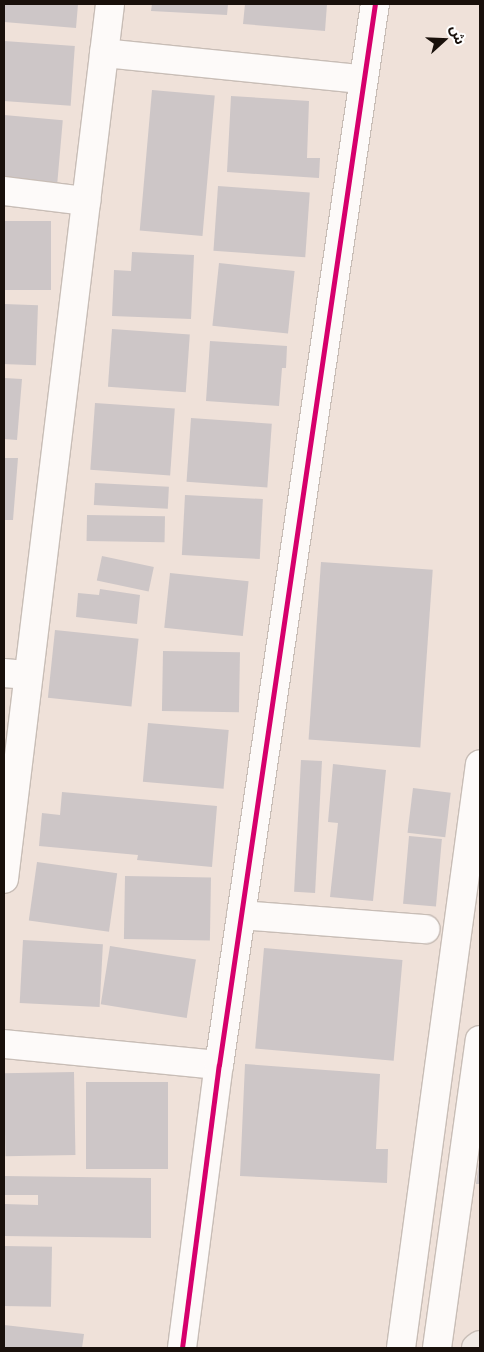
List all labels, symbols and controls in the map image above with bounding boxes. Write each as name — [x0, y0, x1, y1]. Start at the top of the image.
north arrow — [419, 15, 469, 65]
text: ش — [446, 23, 470, 47]

